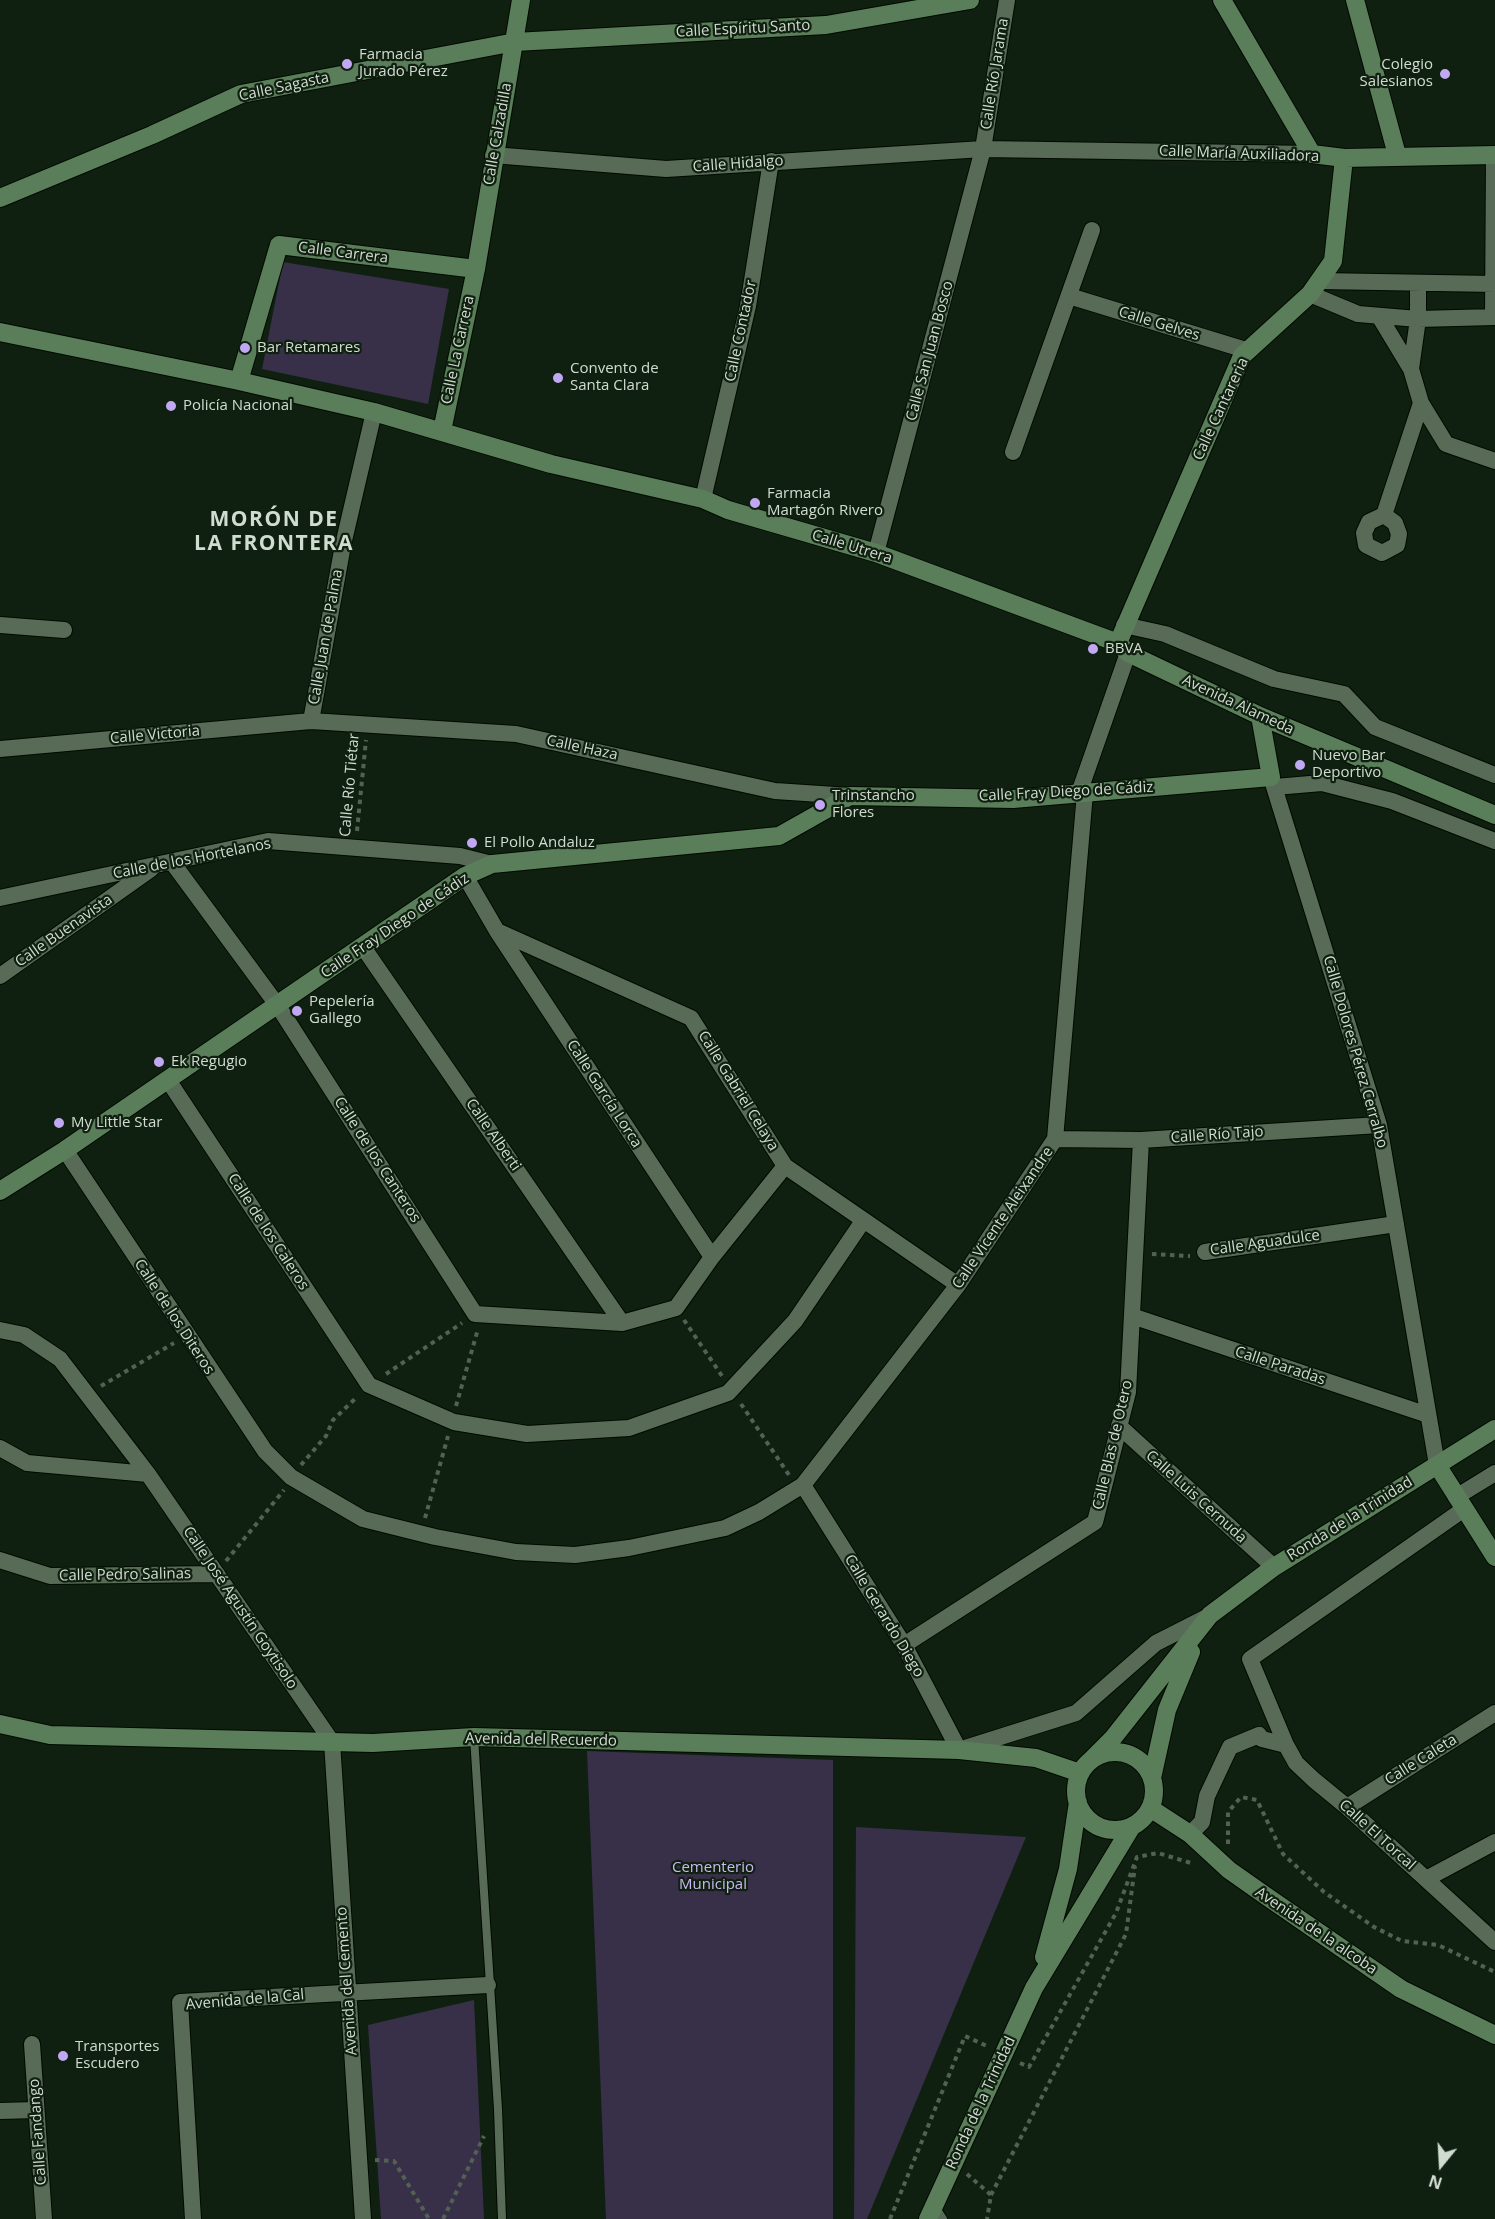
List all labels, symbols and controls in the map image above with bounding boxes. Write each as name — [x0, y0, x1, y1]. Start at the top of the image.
street label: Calle Espíritu Santo — [675, 16, 811, 42]
street label: Calle Río Jarama — [977, 17, 1013, 131]
place label: Farmacia Jurado Pérez — [359, 46, 448, 81]
place label: Colegio Salesianos — [1360, 56, 1433, 91]
marker: Farmacia Jurado Pérez — [340, 57, 354, 71]
marker: Colegio Salesianos — [1438, 67, 1452, 81]
street label: Calle Sagasta — [237, 69, 331, 105]
street label: Calle Calzadilla — [480, 81, 516, 187]
street label: Calle María Auxiliadora — [1158, 142, 1320, 166]
street label: Calle Hidalgo — [692, 152, 784, 176]
street label: Calle Carrera — [297, 239, 389, 267]
street label: Calle Contador — [721, 279, 761, 383]
street label: Calle San Juan Bosco — [903, 279, 957, 423]
street label: Calle La Carrera — [438, 294, 478, 406]
street label: Calle Gelves — [1116, 303, 1202, 345]
place label: Bar Retamares — [257, 339, 360, 357]
marker: Bar Retamares — [238, 341, 252, 355]
street label: Calle Cantareria — [1189, 355, 1253, 463]
place label: Convento de Santa Clara — [570, 360, 659, 395]
marker: Convento de Santa Clara — [551, 371, 565, 385]
place label: Policía Nacional — [183, 397, 293, 415]
marker: Policía Nacional — [164, 399, 178, 413]
place label: Farmacia Martagón Rivero — [767, 485, 883, 520]
marker: Farmacia Martagón Rivero — [748, 496, 762, 510]
district label: MORÓN DE LA FRONTERA — [194, 507, 354, 557]
street label: Calle Utrera — [810, 526, 894, 568]
street label: Calle Juan de Palma — [305, 568, 347, 706]
place label: BBVA — [1105, 640, 1143, 658]
marker: BBVA — [1086, 642, 1100, 656]
street label: Avenida Alameda — [1179, 671, 1297, 739]
street label: Calle Victoria — [109, 722, 201, 748]
street label: Calle Río Tiétar — [337, 732, 363, 838]
street label: Calle Haza — [545, 732, 619, 764]
place label: Nuevo Bar Deportivo — [1312, 747, 1385, 782]
marker: Nuevo Bar Deportivo — [1293, 758, 1307, 772]
street label: Calle Fray Diego de Cádiz — [978, 778, 1154, 806]
place label: Trinstancho Flores — [832, 787, 915, 822]
marker: Trinstancho Flores — [813, 798, 827, 812]
place label: El Pollo Andaluz — [484, 834, 595, 852]
street label: Calle de los Hortelanos — [112, 835, 272, 883]
marker: El Pollo Andaluz — [465, 836, 479, 850]
street label: Calle Fray Diego de Cádiz — [318, 870, 472, 982]
street label: Calle Buenavista — [12, 891, 116, 971]
street label: Calle Dolores Pérez Cerralbo — [1319, 954, 1391, 1150]
place label: Pepelería Gallego — [309, 993, 375, 1028]
marker: Pepelería Gallego — [290, 1004, 304, 1018]
street label: Calle Gabriel Celaya — [694, 1028, 782, 1154]
street label: Calle García Lorca — [562, 1037, 646, 1151]
place label: Ek Regugio — [171, 1053, 247, 1071]
marker: Ek Regugio — [152, 1055, 166, 1069]
street label: Calle de los Canteros — [330, 1094, 424, 1226]
street label: Calle Alberti — [462, 1096, 524, 1174]
place label: My Little Star — [71, 1114, 162, 1132]
marker: My Little Star — [52, 1116, 66, 1130]
street label: Calle Río Tajo — [1170, 1123, 1264, 1147]
street label: Calle Vicente Aleixandre — [949, 1144, 1057, 1292]
street label: Calle de los Caleros — [224, 1170, 312, 1294]
street label: Calle Aguadulce — [1209, 1226, 1321, 1260]
street label: Calle de los Diteros — [130, 1256, 218, 1378]
street label: Calle Paradas — [1232, 1343, 1328, 1389]
street label: Calle Blas de Otero — [1089, 1378, 1137, 1512]
street label: Calle Luis Cernuda — [1142, 1447, 1250, 1547]
street label: Ronda de la Trinidad — [1284, 1473, 1416, 1565]
street label: Calle José Agustín Goytisolo — [179, 1523, 301, 1693]
street label: Calle Gerardo Diego — [840, 1551, 928, 1681]
street label: Calle Pedro Salinas — [59, 1565, 191, 1585]
street label: Avenida del Recuerdo — [465, 1730, 617, 1750]
street label: Calle Caleta — [1382, 1731, 1460, 1789]
street label: Calle El Torcal — [1335, 1796, 1419, 1874]
park label: Cementerio Municipal — [672, 1859, 754, 1894]
street label: Avenida de la alcoba — [1252, 1884, 1380, 1978]
street label: Avenida del Cemento — [333, 1906, 361, 2056]
street label: Avenida de la Cal — [185, 1986, 305, 2014]
street label: Ronda de la Trinidad — [942, 2034, 1020, 2172]
place label: Transportes Escudero — [75, 2038, 159, 2073]
marker: Transportes Escudero — [56, 2049, 70, 2063]
street label: Calle Fandango — [25, 2078, 51, 2186]
north arrow — [1411, 2135, 1471, 2195]
text: N — [1426, 2170, 1445, 2195]

